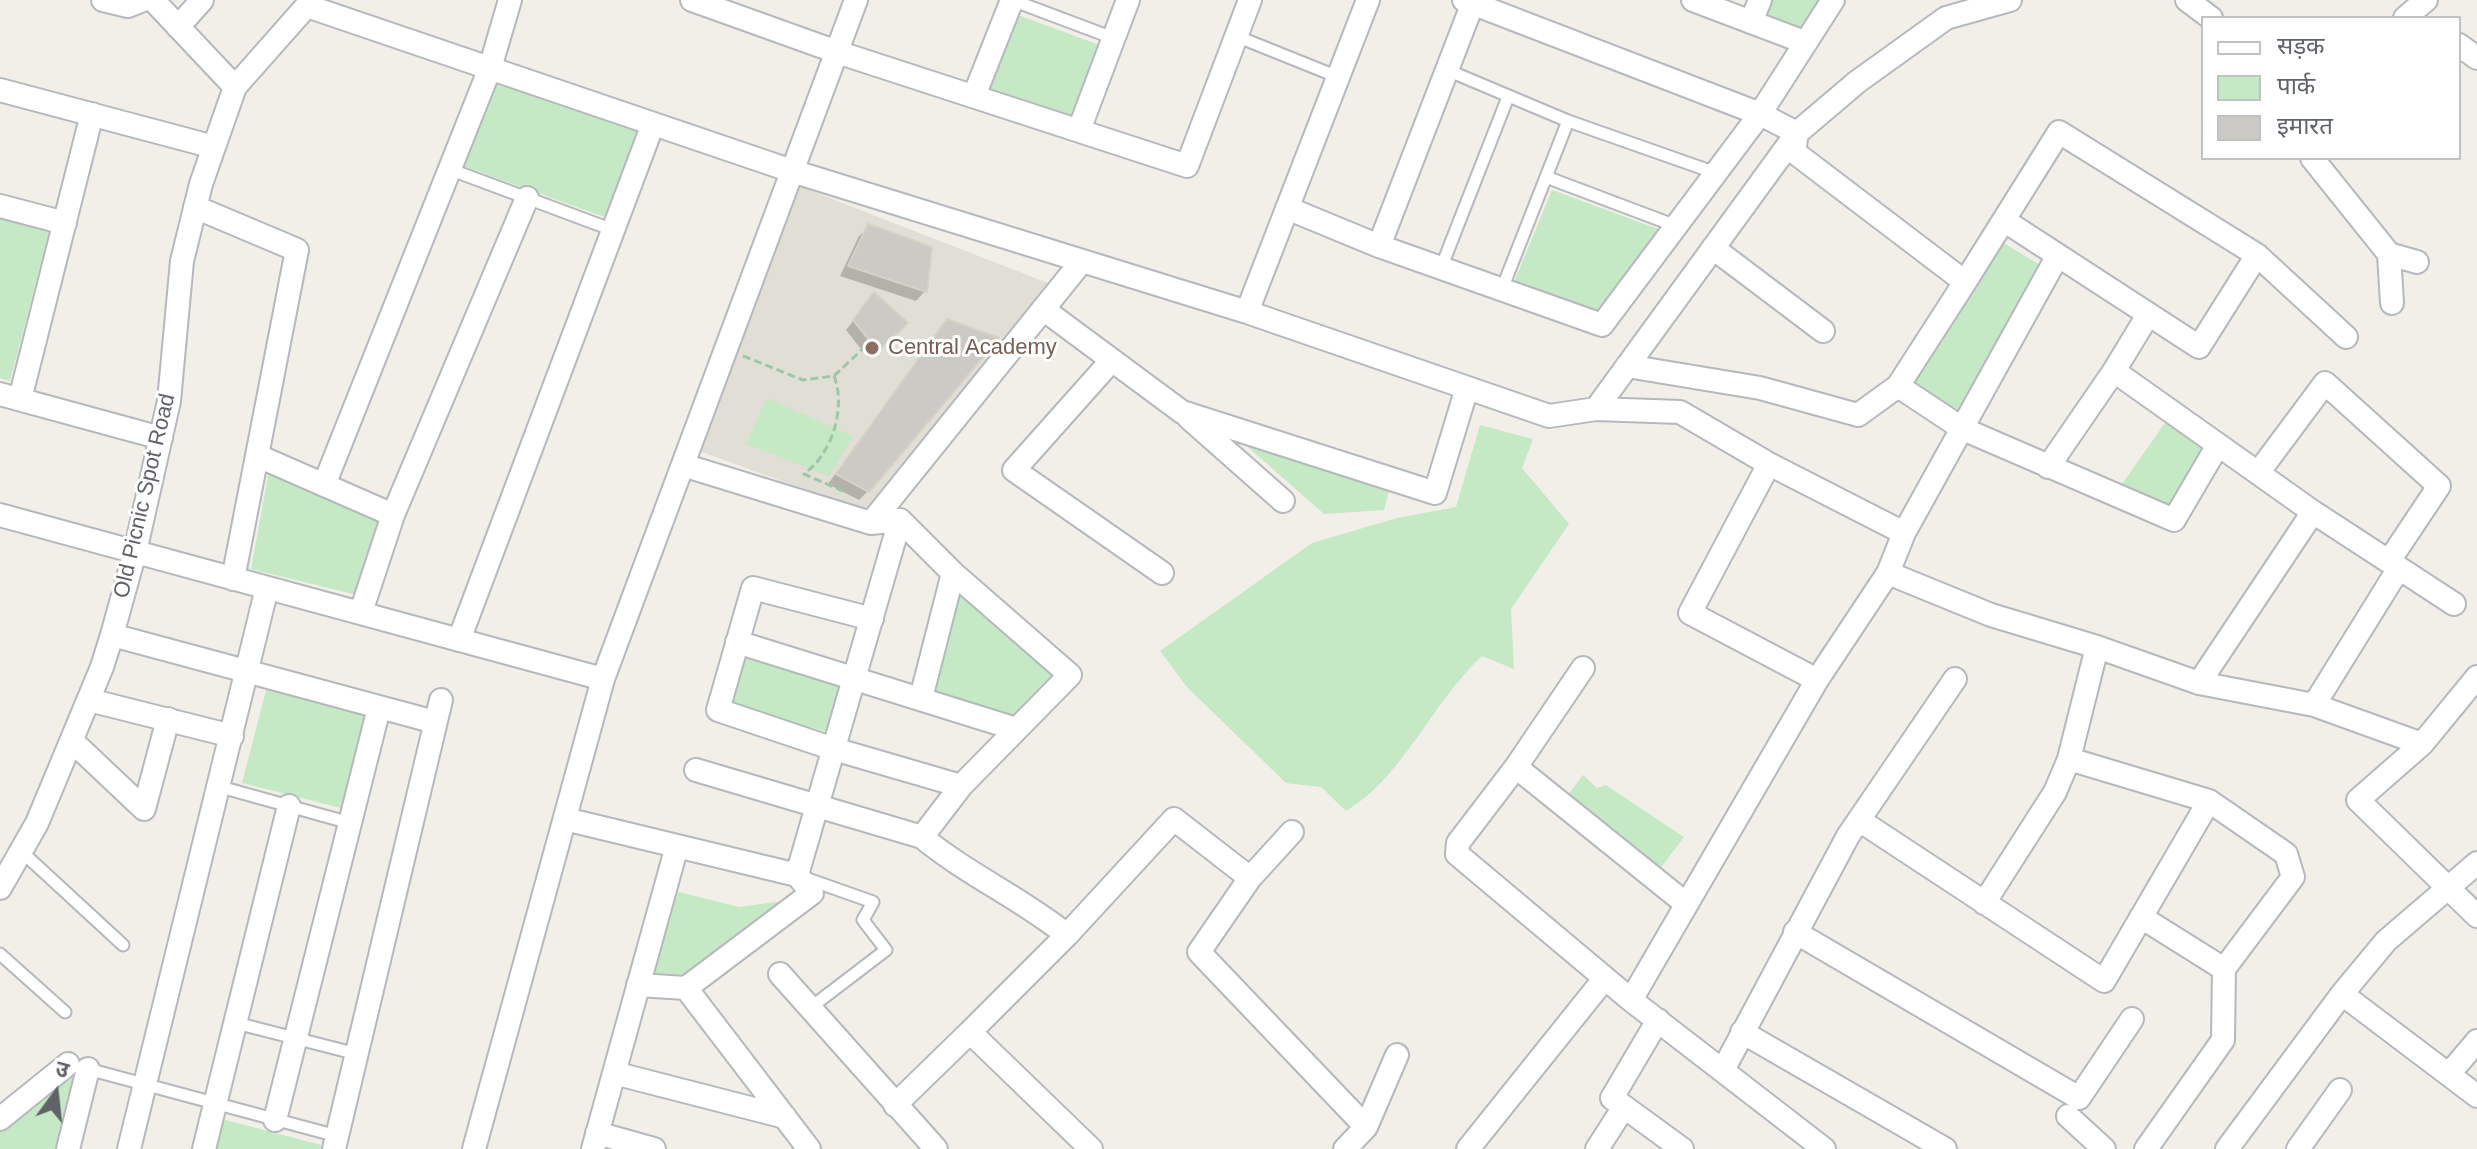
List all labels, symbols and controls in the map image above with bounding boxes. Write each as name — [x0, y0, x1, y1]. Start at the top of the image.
legend — [2201, 16, 2461, 160]
text: सड़क — [2277, 32, 2325, 59]
text: पार्क — [2277, 72, 2315, 99]
text: इमारत — [2277, 112, 2333, 139]
place label: Central Academy — [888, 335, 1057, 361]
marker: Central Academy — [863, 339, 881, 357]
street label: Old Picnic Spot Road — [109, 391, 181, 601]
north arrow — [16, 1053, 96, 1133]
text: उ — [53, 1056, 72, 1083]

